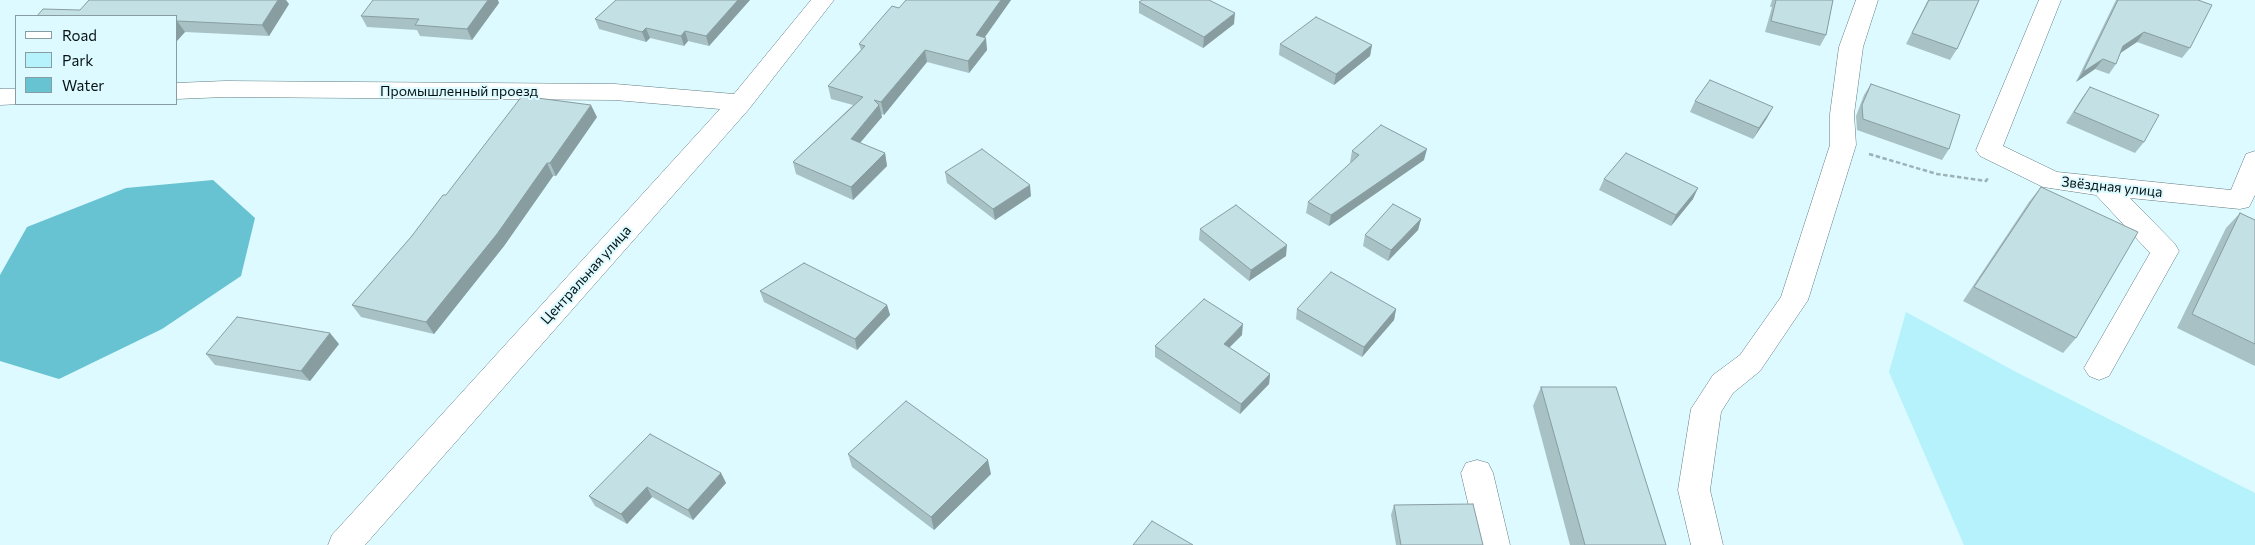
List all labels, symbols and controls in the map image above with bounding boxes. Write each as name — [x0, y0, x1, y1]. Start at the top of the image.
legend — [15, 15, 178, 105]
text: Road — [62, 26, 97, 44]
text: Park — [62, 51, 93, 69]
text: Water — [62, 76, 104, 94]
street label: Промышленный проезд — [380, 83, 538, 99]
street label: Звёздная улица — [2061, 173, 2163, 201]
street label: Центральная улица — [537, 222, 635, 328]

